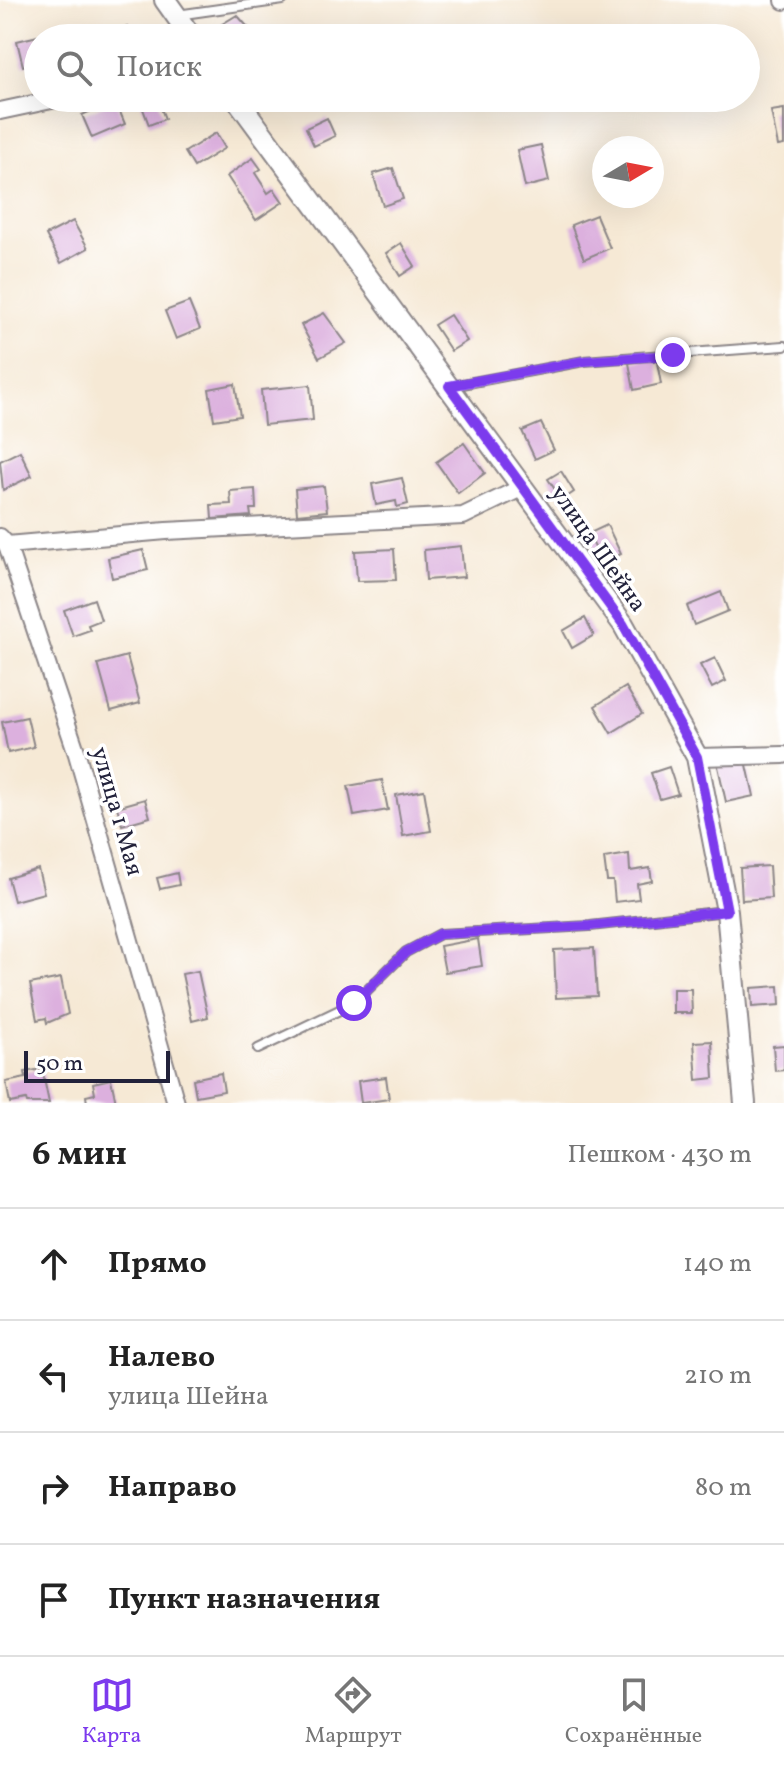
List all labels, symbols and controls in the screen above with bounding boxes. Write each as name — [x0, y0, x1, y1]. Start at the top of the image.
search box — [24, 24, 760, 112]
icon: search — [52, 46, 96, 90]
text: Поиск — [116, 47, 202, 89]
north arrow — [592, 136, 664, 208]
route end — [655, 337, 691, 373]
street label: улица Шейна — [541, 479, 654, 620]
street label: улица 1 Мая — [81, 743, 151, 880]
route start — [336, 985, 372, 1021]
scale bar — [24, 1047, 170, 1083]
text: 50 m — [36, 1049, 83, 1080]
text: 6 мин — [32, 1132, 127, 1179]
text: Пешком · 430 m — [567, 1137, 752, 1173]
icon: ahead — [32, 1242, 76, 1286]
text: Прямо — [108, 1243, 207, 1285]
text: 140 m — [683, 1246, 752, 1282]
text: Налево — [108, 1337, 215, 1379]
icon: left — [32, 1354, 76, 1398]
text: 210 m — [684, 1358, 752, 1394]
text: улица Шейна — [108, 1379, 269, 1415]
icon: right — [32, 1466, 76, 1510]
text: Направо — [108, 1467, 237, 1509]
text: 80 m — [695, 1470, 752, 1506]
icon: arrive — [32, 1578, 76, 1622]
text: Пункт назначения — [108, 1579, 380, 1621]
tab: Карта — [82, 1673, 141, 1752]
tab: Маршрут — [305, 1673, 402, 1752]
tab: Сохранённые — [565, 1673, 702, 1752]

